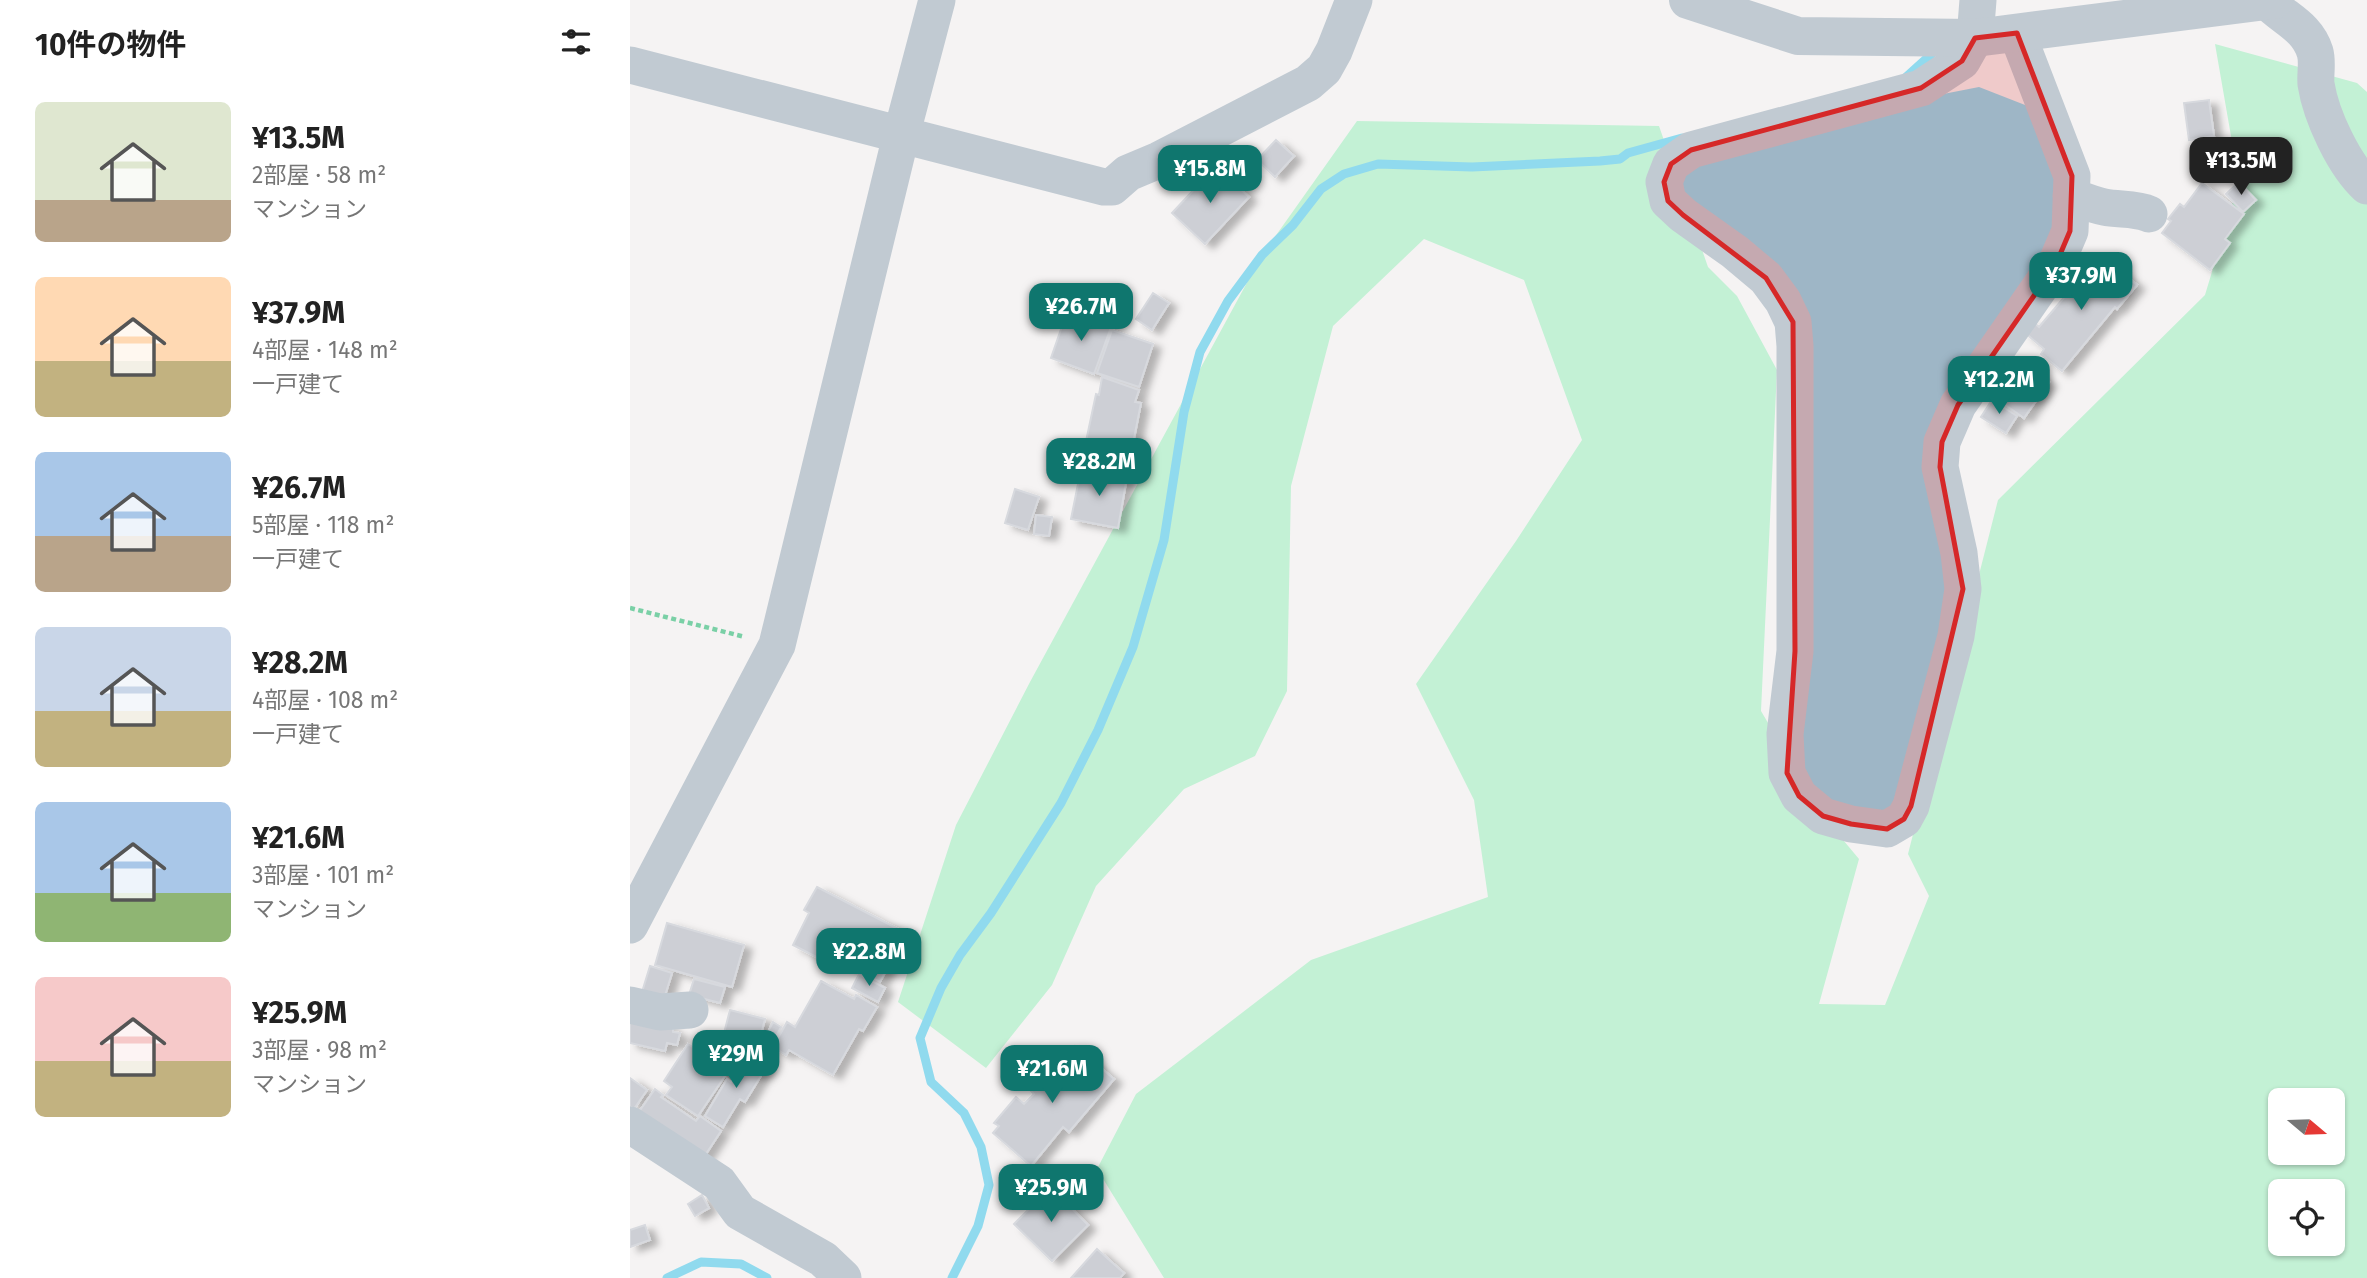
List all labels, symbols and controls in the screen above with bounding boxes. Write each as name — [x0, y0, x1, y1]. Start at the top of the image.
icon: filters — [557, 23, 595, 61]
text: 10件の物件 — [35, 27, 186, 63]
text: ¥13.5M — [252, 120, 345, 156]
icon: home — [91, 130, 175, 214]
pin: ¥13.5M — [2184, 138, 2298, 197]
pin: ¥15.8M — [1153, 146, 1267, 205]
text: ¥13.5M — [2205, 146, 2277, 174]
text: ¥15.8M — [1174, 154, 1246, 182]
text: 2部屋 · 58 m² — [252, 161, 386, 189]
text: マンション — [252, 195, 367, 223]
pin: ¥37.9M — [2024, 252, 2138, 312]
text: ¥37.9M — [2045, 261, 2117, 289]
pin: ¥26.7M — [1024, 284, 1138, 343]
text: ¥26.7M — [1045, 292, 1117, 320]
text: ¥37.9M — [252, 295, 345, 331]
icon: home — [91, 305, 175, 389]
text: 4部屋 · 148 m² — [252, 336, 398, 364]
pin: ¥12.2M — [1942, 356, 2056, 416]
text: ¥12.2M — [1964, 365, 2034, 393]
text: 一戸建て — [252, 370, 344, 398]
pin: ¥28.2M — [1042, 438, 1156, 498]
text: ¥28.2M — [1062, 447, 1136, 475]
text: ¥26.7M — [252, 470, 346, 506]
icon: home — [91, 480, 175, 564]
text: 5部屋 · 118 m² — [252, 511, 394, 539]
text: 一戸建て — [252, 545, 344, 573]
text: ¥28.2M — [252, 645, 348, 681]
icon: home — [91, 655, 175, 739]
text: 4部屋 · 108 m² — [252, 686, 398, 714]
text: 一戸建て — [252, 720, 344, 748]
text: ¥21.6M — [252, 820, 345, 856]
icon: home — [91, 830, 175, 914]
text: 3部屋 · 101 m² — [252, 861, 394, 889]
text: マンション — [252, 895, 367, 923]
pin: ¥22.8M — [812, 928, 926, 988]
text: ¥22.8M — [832, 937, 906, 965]
text: ¥25.9M — [252, 995, 347, 1031]
icon: home — [91, 1005, 175, 1089]
pin: ¥29M — [695, 1030, 777, 1090]
text: 3部屋 · 98 m² — [252, 1036, 387, 1064]
text: ¥29M — [708, 1039, 764, 1067]
pin: ¥21.6M — [995, 1046, 1109, 1105]
text: ¥21.6M — [1016, 1054, 1088, 1082]
text: マンション — [252, 1070, 367, 1098]
north arrow — [2268, 1088, 2345, 1166]
map controls — [2268, 1088, 2345, 1256]
pin: ¥25.9M — [994, 1164, 1108, 1224]
text: ¥25.9M — [1015, 1173, 1087, 1201]
button: locate — [2268, 1179, 2345, 1256]

